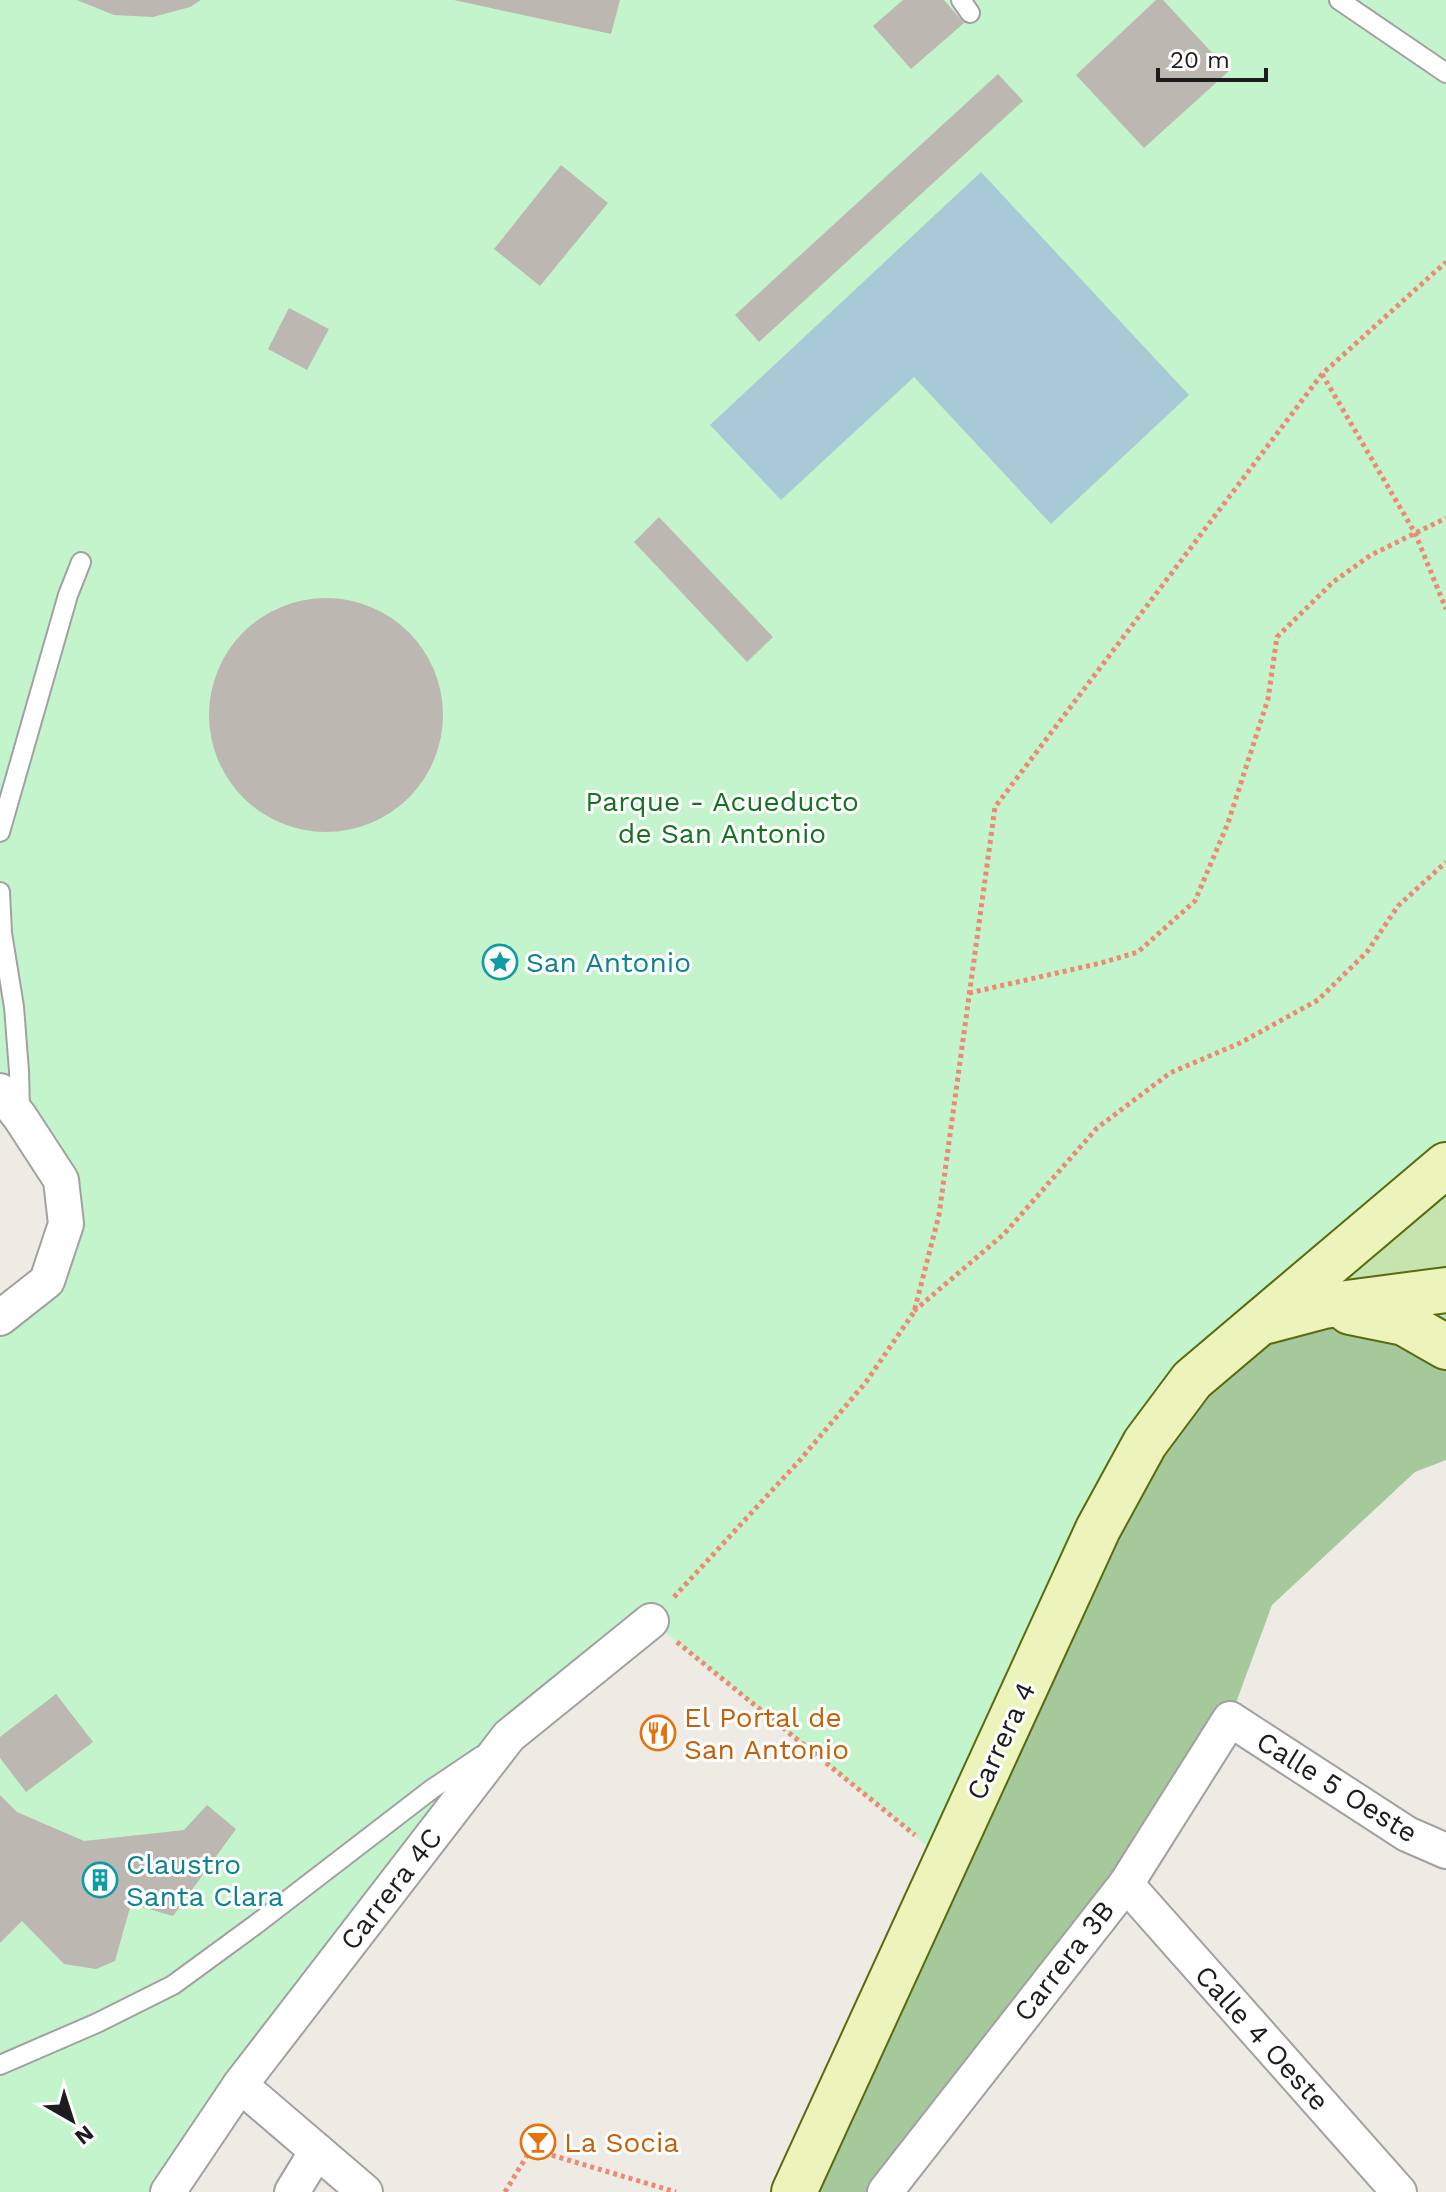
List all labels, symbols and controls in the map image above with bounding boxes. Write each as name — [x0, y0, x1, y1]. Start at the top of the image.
scale bar — [1158, 32, 1266, 82]
text: 20 m — [1170, 46, 1230, 74]
park label: Parque - Acueducto de San Antonio — [585, 785, 859, 850]
place icon: San Antonio — [481, 943, 519, 981]
place label: San Antonio — [526, 946, 691, 979]
street label: Carrera 4 — [959, 1677, 1043, 1805]
place label: El Portal de San Antonio — [684, 1701, 849, 1766]
restaurant icon: El Portal de San Antonio — [639, 1714, 677, 1752]
street label: Calle 5 Oeste — [1250, 1724, 1424, 1850]
street label: Carrera 4C — [333, 1821, 449, 1957]
place label: Claustro Santa Clara — [126, 1848, 284, 1913]
building icon: Claustro Santa Clara — [81, 1861, 119, 1899]
street label: Carrera 3B — [1007, 1894, 1121, 2028]
street label: Calle 4 Oeste — [1188, 1958, 1336, 2118]
north arrow — [32, 2080, 112, 2160]
text: N — [70, 2120, 98, 2150]
bar icon: La Socia — [519, 2123, 557, 2161]
place label: La Socia — [564, 2126, 679, 2159]

